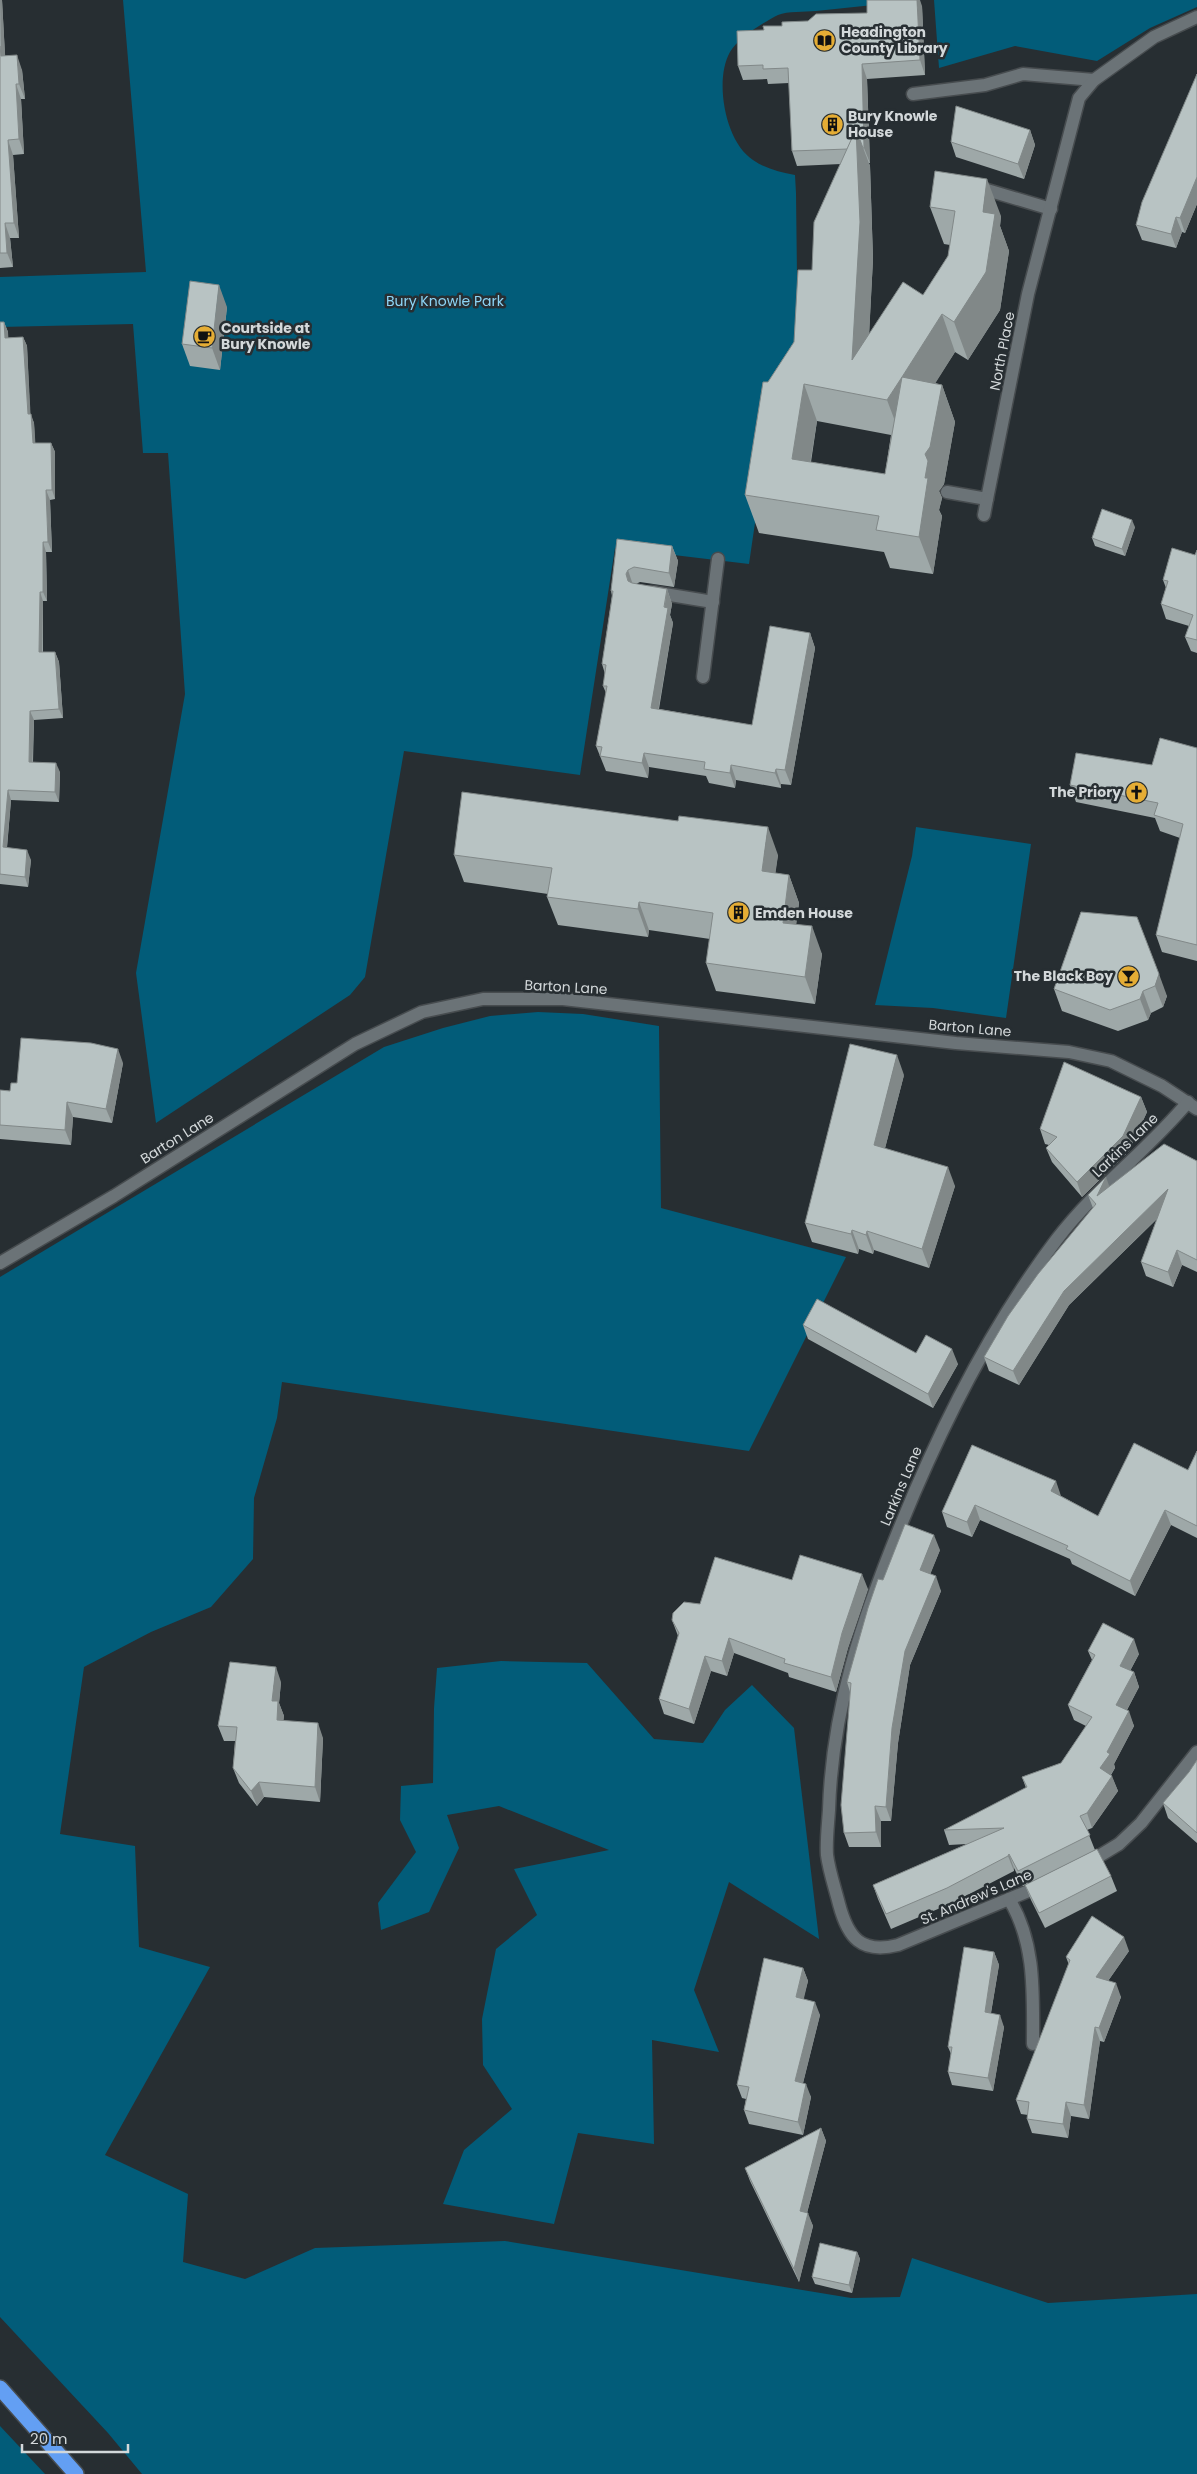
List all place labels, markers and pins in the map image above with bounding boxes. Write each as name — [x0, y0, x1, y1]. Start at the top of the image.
place label: Headington County Library — [841, 22, 948, 58]
library icon: Headington County Library — [813, 28, 837, 52]
place label: Bury Knowle House — [848, 106, 938, 142]
building icon: Bury Knowle House — [820, 112, 844, 136]
place label: Courtside at Bury Knowle — [221, 318, 311, 354]
cafe icon: Courtside at Bury Knowle — [193, 324, 217, 348]
church icon: The Priory — [1125, 780, 1149, 804]
place label: The Priory — [1049, 782, 1121, 802]
building icon: Emden House — [727, 901, 751, 925]
place label: Emden House — [755, 903, 853, 923]
bar icon: The Black Boy — [1117, 964, 1141, 988]
place label: The Black Boy — [1014, 966, 1113, 986]

